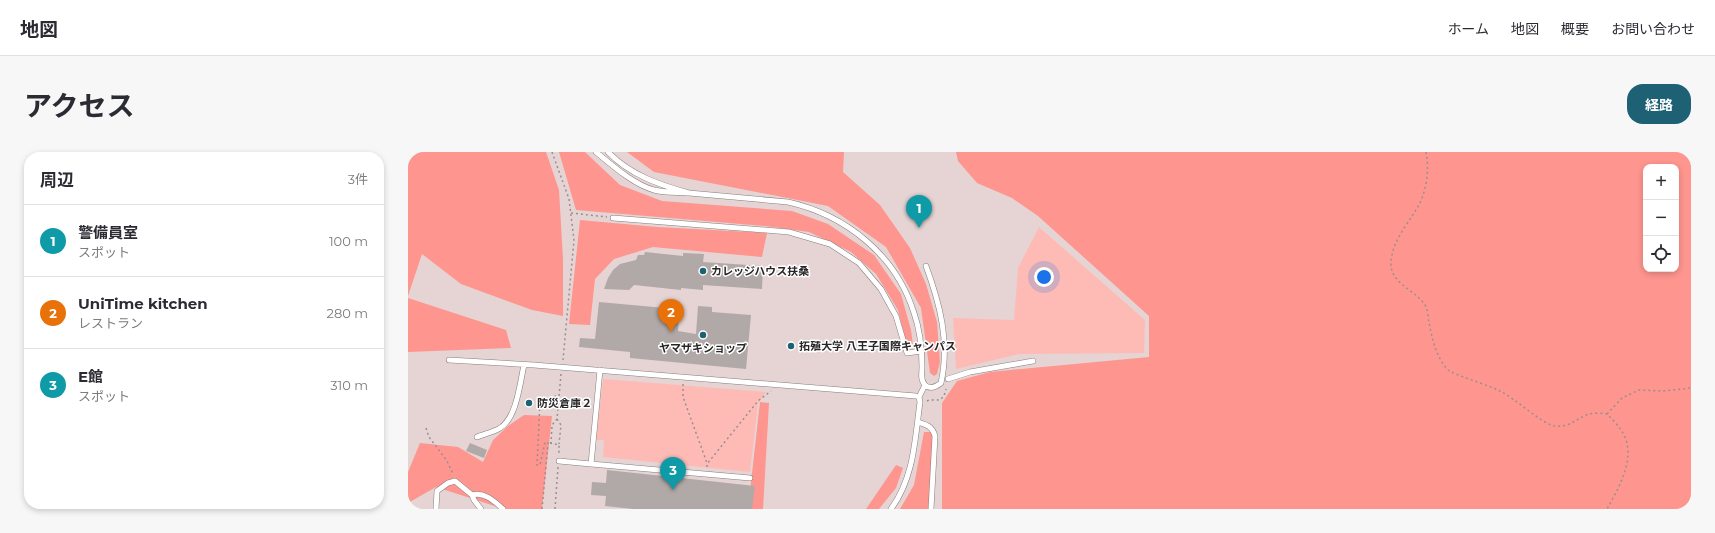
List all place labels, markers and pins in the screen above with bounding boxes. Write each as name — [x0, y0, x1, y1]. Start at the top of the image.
pin: 1 — [906, 195, 932, 228]
place label: カレッジハウス扶桑 — [711, 264, 809, 278]
marker: カレッジハウス扶桑 — [698, 266, 708, 276]
pin: 2 — [658, 299, 684, 332]
marker: ヤマザキショップ — [698, 330, 708, 340]
place label: 拓殖大学 八王子国際キャンパス — [799, 339, 956, 353]
place label: ヤマザキショップ — [659, 341, 747, 355]
marker: 拓殖大学 八王子国際キャンパス — [786, 341, 796, 351]
place label: 防災倉庫２ — [537, 396, 592, 410]
marker: 防災倉庫２ — [524, 398, 534, 408]
pin: 3 — [660, 457, 686, 490]

